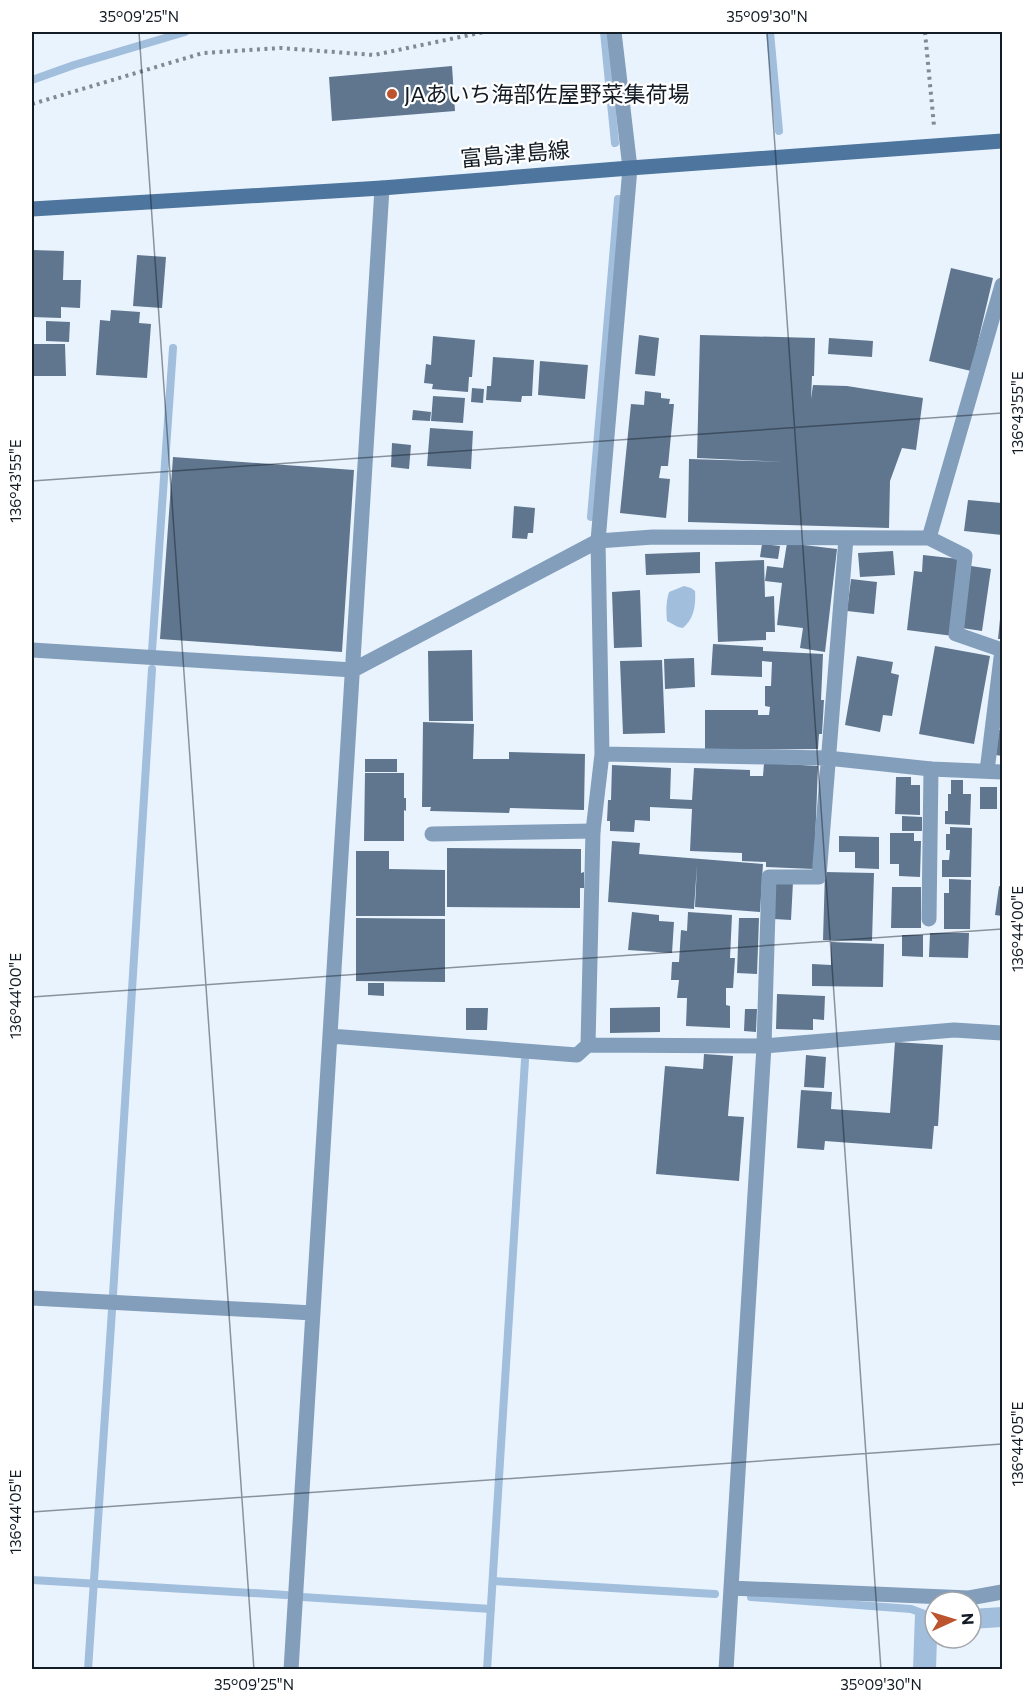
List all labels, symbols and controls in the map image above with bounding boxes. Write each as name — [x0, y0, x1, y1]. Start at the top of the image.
text: 35°09'25"N — [99, 7, 179, 25]
text: 35°09'30"N — [726, 7, 808, 25]
place label: JAあいち海部佐屋野菜集荷場 — [404, 80, 690, 107]
marker: JAあいち海部佐屋野菜集荷場 — [385, 87, 399, 101]
street label: 富島津島線 — [459, 135, 571, 172]
text: 136°43'55"E — [1008, 371, 1026, 455]
text: 136°43'55"E — [6, 439, 24, 523]
text: 136°44'00"E — [1008, 886, 1026, 972]
text: 136°44'00"E — [6, 953, 24, 1039]
text: 136°44'05"E — [1008, 1401, 1026, 1487]
text: 136°44'05"E — [6, 1469, 24, 1555]
north arrow — [923, 1590, 983, 1650]
text: N — [959, 1612, 978, 1626]
text: 35°09'25"N — [214, 1675, 294, 1693]
text: 35°09'30"N — [840, 1675, 922, 1693]

